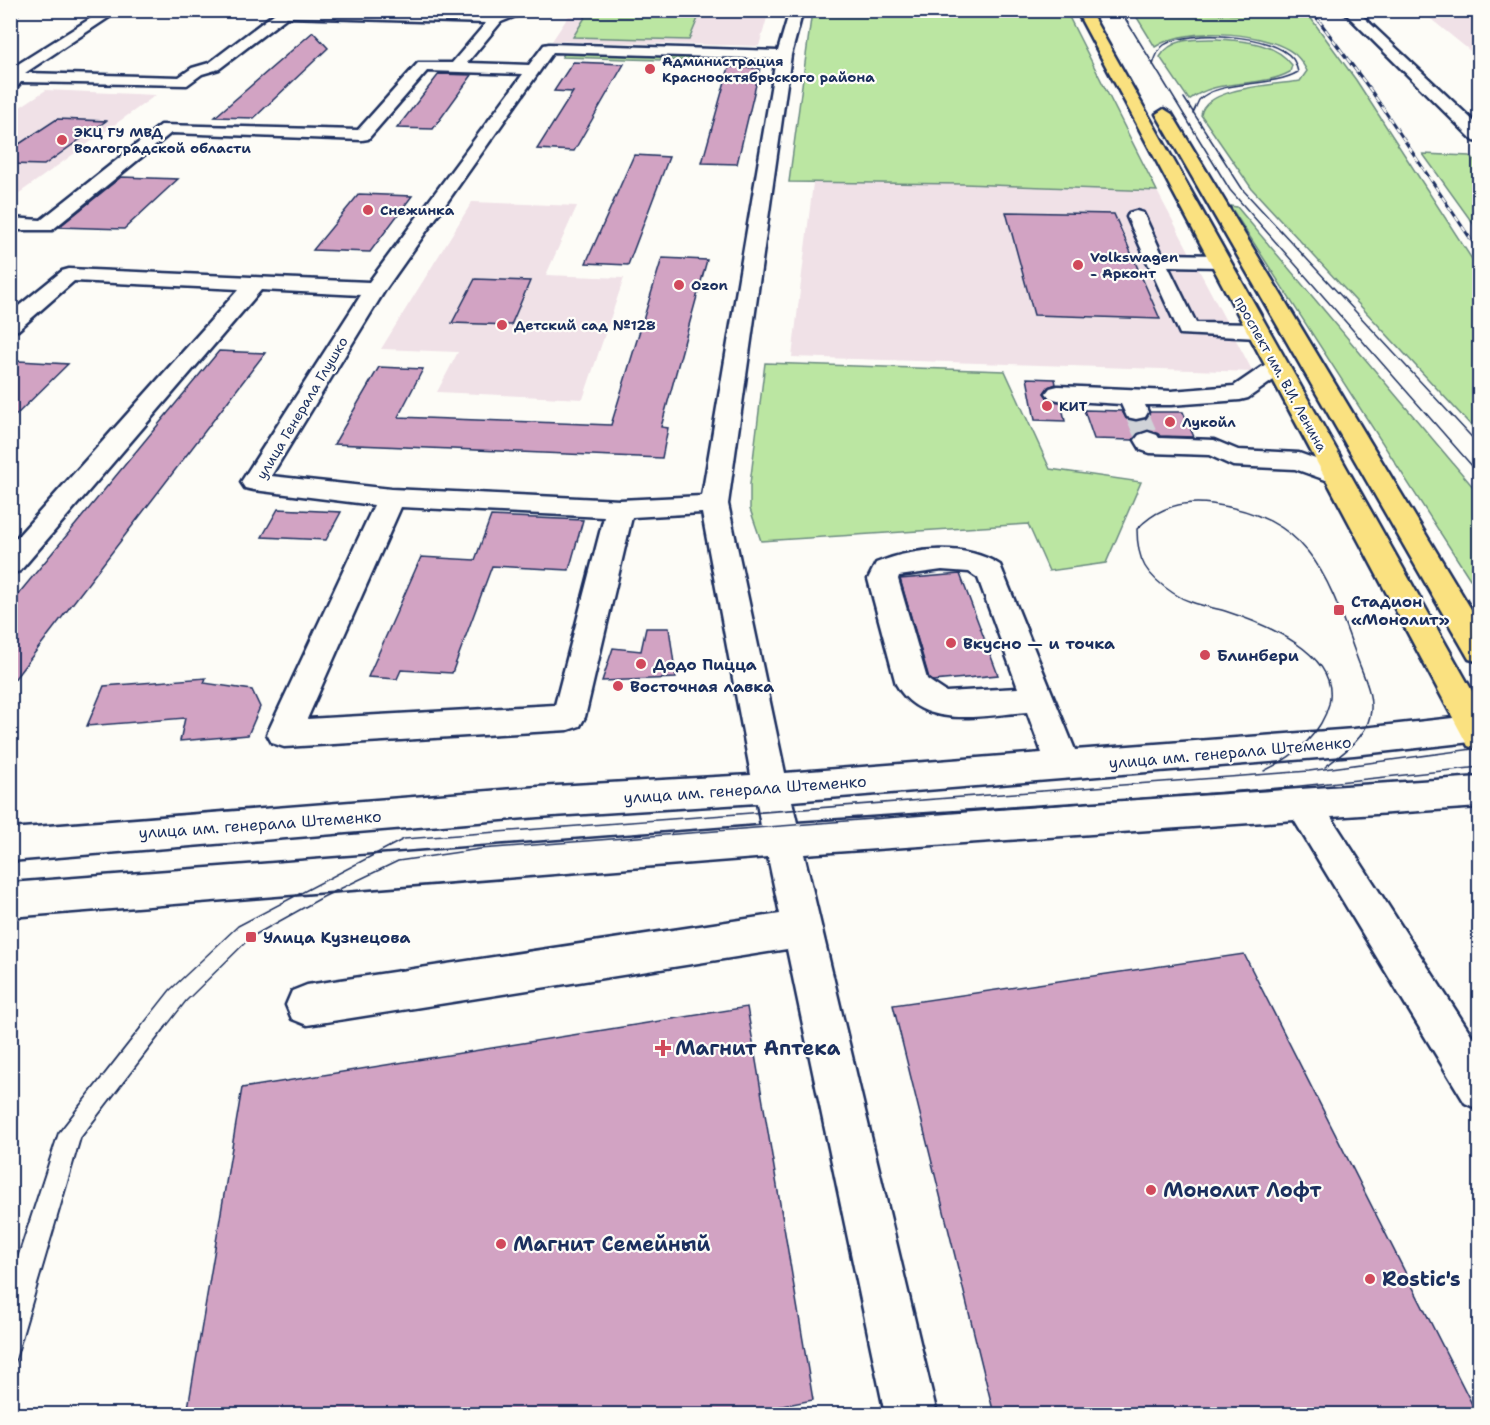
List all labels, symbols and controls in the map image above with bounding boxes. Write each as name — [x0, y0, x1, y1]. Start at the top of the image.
place label: Администрация Краснооктябрьского района — [662, 52, 875, 86]
marker: Администрация Краснооктябрьского района — [643, 62, 657, 76]
place label: ЭКЦ ГУ МВД Волгоградской области — [74, 123, 251, 157]
marker: ЭКЦ ГУ МВД Волгоградской области — [55, 133, 69, 147]
place label: Снежинка — [380, 201, 455, 219]
marker: Снежинка — [361, 203, 375, 217]
place label: Volkswagen - Арконт — [1090, 248, 1178, 282]
marker: Volkswagen - Арконт — [1071, 258, 1085, 272]
place label: Ozon — [691, 276, 728, 294]
marker: Ozon — [672, 278, 686, 292]
street label: проспект им. В.И. Ленина — [1231, 293, 1331, 455]
place label: Детский сад №128 — [514, 316, 656, 334]
marker: Детский сад №128 — [495, 318, 509, 332]
street label: улица Генерала Глушко — [252, 333, 352, 483]
place label: КИТ — [1059, 397, 1088, 415]
marker: КИТ — [1040, 399, 1054, 413]
place label: Лукойл — [1182, 413, 1236, 431]
marker: Лукойл — [1163, 415, 1177, 429]
place label: Стадион «Монолит» — [1351, 591, 1450, 630]
marker: Стадион «Монолит» — [1332, 603, 1346, 617]
place label: Вкусно — и точка — [963, 633, 1115, 654]
marker: Вкусно — и точка — [944, 636, 958, 650]
place label: Блинбери — [1217, 645, 1299, 666]
marker: Блинбери — [1198, 648, 1212, 662]
place label: Додо Пицца — [653, 654, 757, 675]
marker: Додо Пицца — [634, 657, 648, 671]
place label: Восточная лавка — [630, 676, 774, 697]
marker: Восточная лавка — [611, 679, 625, 693]
street label: улица им. генерала Штеменко — [1108, 731, 1352, 774]
street label: улица им. генерала Штеменко — [623, 771, 867, 808]
street label: улица им. генерала Штеменко — [138, 806, 382, 843]
place label: Улица Кузнецова — [263, 927, 410, 948]
marker: Улица Кузнецова — [244, 930, 258, 944]
place label: Магнит Аптека — [675, 1035, 841, 1061]
marker: Магнит Аптека — [656, 1041, 670, 1055]
place label: Монолит Лофт — [1163, 1177, 1321, 1203]
marker: Монолит Лофт — [1144, 1183, 1158, 1197]
place label: Магнит Семейный — [513, 1231, 711, 1257]
marker: Магнит Семейный — [494, 1237, 508, 1251]
place label: Rostic's — [1382, 1266, 1461, 1292]
marker: Rostic's — [1363, 1272, 1377, 1286]

